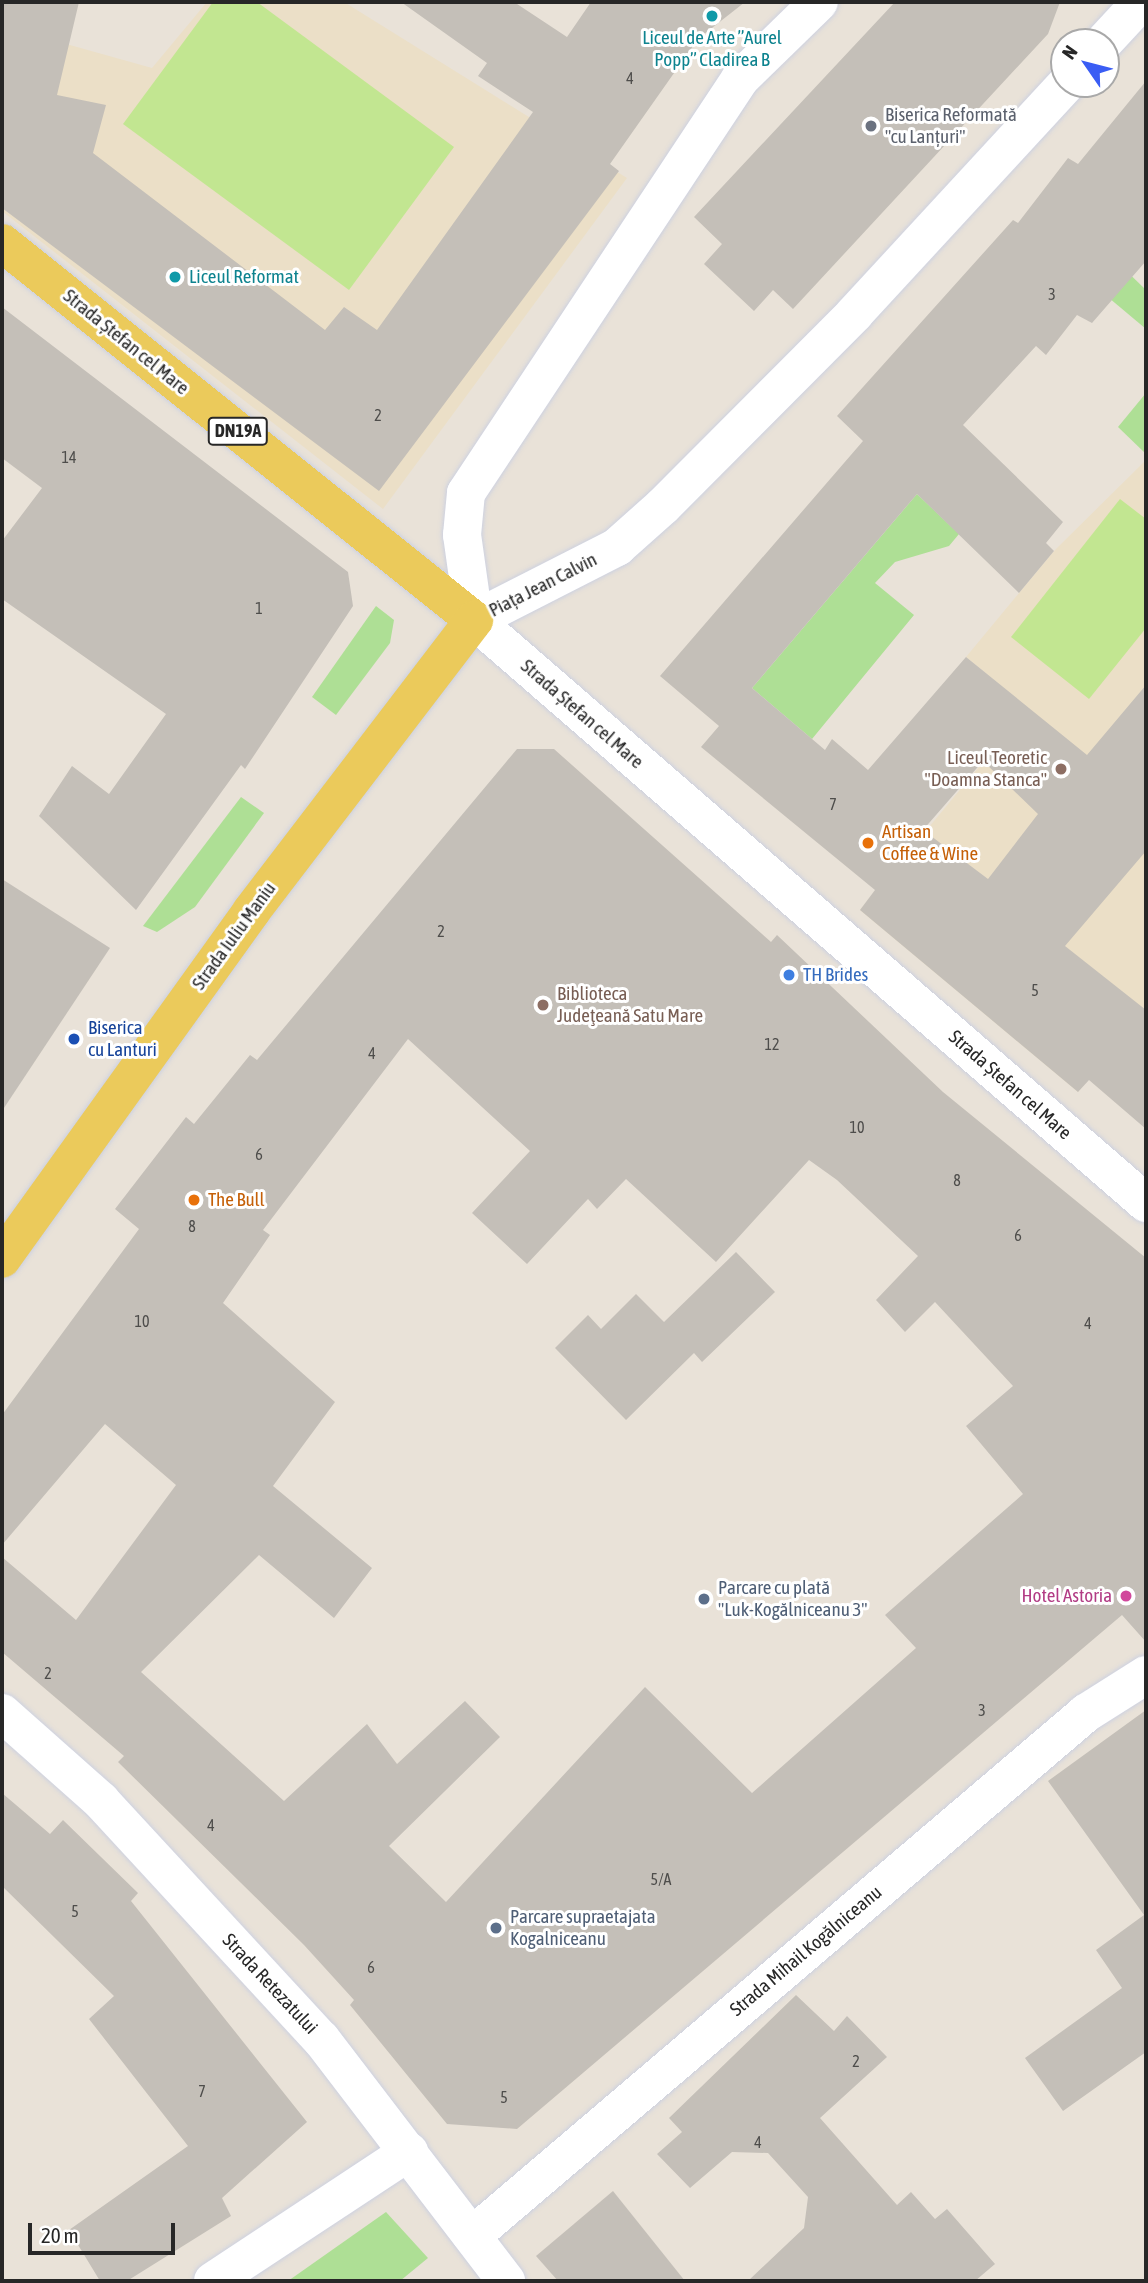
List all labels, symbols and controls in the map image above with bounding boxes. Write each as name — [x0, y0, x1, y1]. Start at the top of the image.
marker: Liceul de Arte ”Aurel Popp” Cladirea B — [704, 8, 720, 24]
place label: Liceul de Arte ”Aurel Popp” Cladirea B — [642, 27, 782, 71]
north arrow — [1050, 28, 1120, 98]
text: N — [1057, 41, 1082, 63]
house number: 4 — [626, 68, 634, 88]
place label: Biserica Reformată "cu Lanțuri" — [885, 104, 1017, 148]
marker: Biserica Reformată "cu Lanțuri" — [863, 118, 879, 134]
place label: Liceul Reformat — [189, 266, 299, 288]
marker: Liceul Reformat — [167, 269, 183, 285]
street label: Strada Ștefan cel Mare — [59, 284, 193, 400]
house number: 3 — [1048, 284, 1056, 304]
house number: 2 — [374, 405, 382, 425]
road number: DN19A — [206, 416, 270, 446]
house number: 14 — [61, 447, 77, 467]
street label: Piața Jean Calvin — [485, 548, 601, 622]
house number: 1 — [255, 598, 263, 618]
street label: Strada Ștefan cel Mare — [516, 655, 648, 773]
place label: Liceul Teoretic "Doamna Stanca" — [925, 747, 1047, 791]
marker: Liceul Teoretic "Doamna Stanca" — [1053, 761, 1069, 777]
house number: 7 — [829, 794, 837, 814]
place label: Artisan Coffee & Wine — [882, 821, 978, 865]
marker: Artisan Coffee & Wine — [860, 835, 876, 851]
street label: Strada Iuliu Maniu — [187, 878, 281, 994]
house number: 2 — [437, 921, 445, 941]
place label: TH Brides — [803, 964, 868, 986]
marker: TH Brides — [781, 967, 797, 983]
house number: 5 — [1031, 980, 1039, 1000]
place label: Biblioteca Judeţeană Satu Mare — [557, 983, 703, 1027]
marker: Biblioteca Judeţeană Satu Mare — [535, 997, 551, 1013]
place label: Biserica cu Lanturi — [88, 1017, 157, 1061]
street label: Strada Ștefan cel Mare — [944, 1026, 1076, 1144]
marker: Biserica cu Lanturi — [66, 1031, 82, 1047]
house number: 12 — [764, 1034, 780, 1054]
house number: 4 — [368, 1043, 376, 1063]
house number: 10 — [849, 1117, 865, 1137]
house number: 6 — [255, 1144, 263, 1164]
house number: 8 — [953, 1170, 961, 1190]
place label: The Bull — [208, 1189, 265, 1211]
marker: The Bull — [186, 1192, 202, 1208]
house number: 8 — [188, 1216, 196, 1236]
house number: 6 — [1014, 1225, 1022, 1245]
house number: 10 — [134, 1311, 150, 1331]
house number: 4 — [1084, 1313, 1092, 1333]
place label: Parcare cu plată "Luk-Kogălniceanu 3" — [718, 1577, 868, 1621]
place label: Hotel Astoria — [1021, 1585, 1112, 1607]
marker: Hotel Astoria — [1118, 1588, 1134, 1604]
marker: Parcare cu plată "Luk-Kogălniceanu 3" — [696, 1591, 712, 1607]
house number: 2 — [44, 1663, 52, 1683]
house number: 3 — [978, 1700, 986, 1720]
house number: 4 — [207, 1815, 215, 1835]
house number: 5/A — [651, 1869, 671, 1889]
street label: Strada Mihail Kogălniceanu — [725, 1881, 887, 2021]
house number: 5 — [71, 1901, 79, 1921]
place label: Parcare supraetajata Kogalniceanu — [510, 1906, 655, 1950]
marker: Parcare supraetajata Kogalniceanu — [488, 1920, 504, 1936]
street label: Strada Retezatului — [218, 1929, 322, 2039]
house number: 6 — [367, 1957, 375, 1977]
house number: 2 — [852, 2051, 860, 2071]
house number: 7 — [198, 2081, 206, 2101]
house number: 5 — [500, 2087, 508, 2107]
house number: 4 — [754, 2132, 762, 2152]
scale bar — [32, 2210, 178, 2254]
text: 20 m — [41, 2223, 79, 2247]

